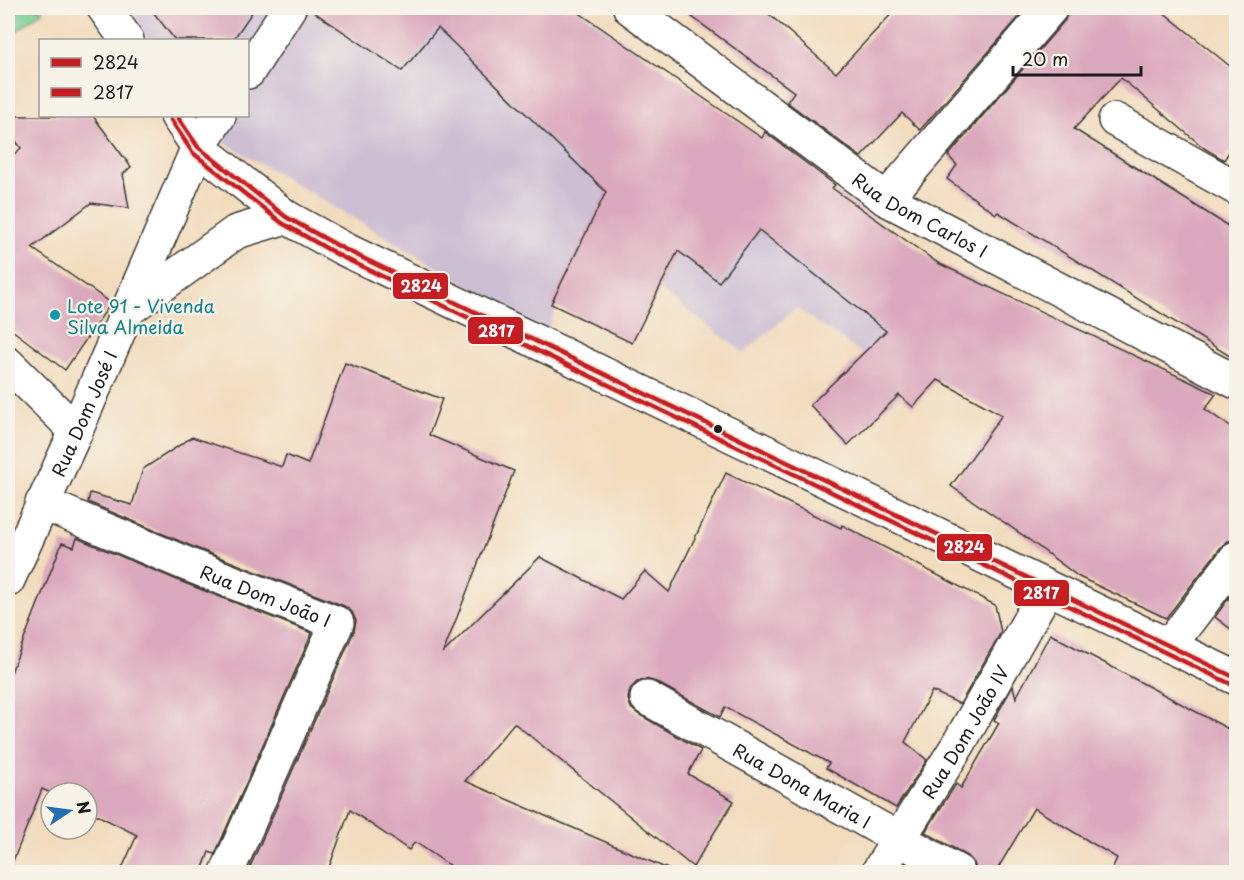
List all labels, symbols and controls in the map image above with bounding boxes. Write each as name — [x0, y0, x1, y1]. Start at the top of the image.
legend — [39, 39, 249, 117]
scale bar — [1013, 39, 1140, 77]
text: 20 m — [1022, 45, 1068, 72]
text: 2824 — [93, 48, 139, 75]
text: 2817 — [93, 78, 134, 105]
street label: Rua Dom Carlos I — [847, 165, 993, 264]
line badge: 2824 — [392, 272, 449, 300]
text: 2824 — [400, 273, 442, 297]
place label: Lote 91 - Vivenda Silva Almeida — [67, 292, 215, 340]
marker: Lote 91 - Vivenda Silva Almeida — [48, 308, 62, 322]
line badge: 2817 — [467, 316, 524, 345]
text: 2817 — [478, 318, 515, 342]
street label: Rua Dom José I — [44, 346, 123, 481]
unlabelled marker — [712, 423, 724, 435]
line badge: 2824 — [936, 533, 993, 562]
text: 2824 — [943, 534, 985, 558]
street label: Rua Dom João I — [196, 557, 335, 633]
line badge: 2817 — [1013, 579, 1070, 607]
text: 2817 — [1023, 580, 1060, 604]
street label: Rua Dom João IV — [914, 660, 1015, 804]
street label: Rua Dona Maria I — [729, 736, 876, 834]
north arrow — [39, 781, 99, 841]
text: N — [71, 799, 98, 816]

